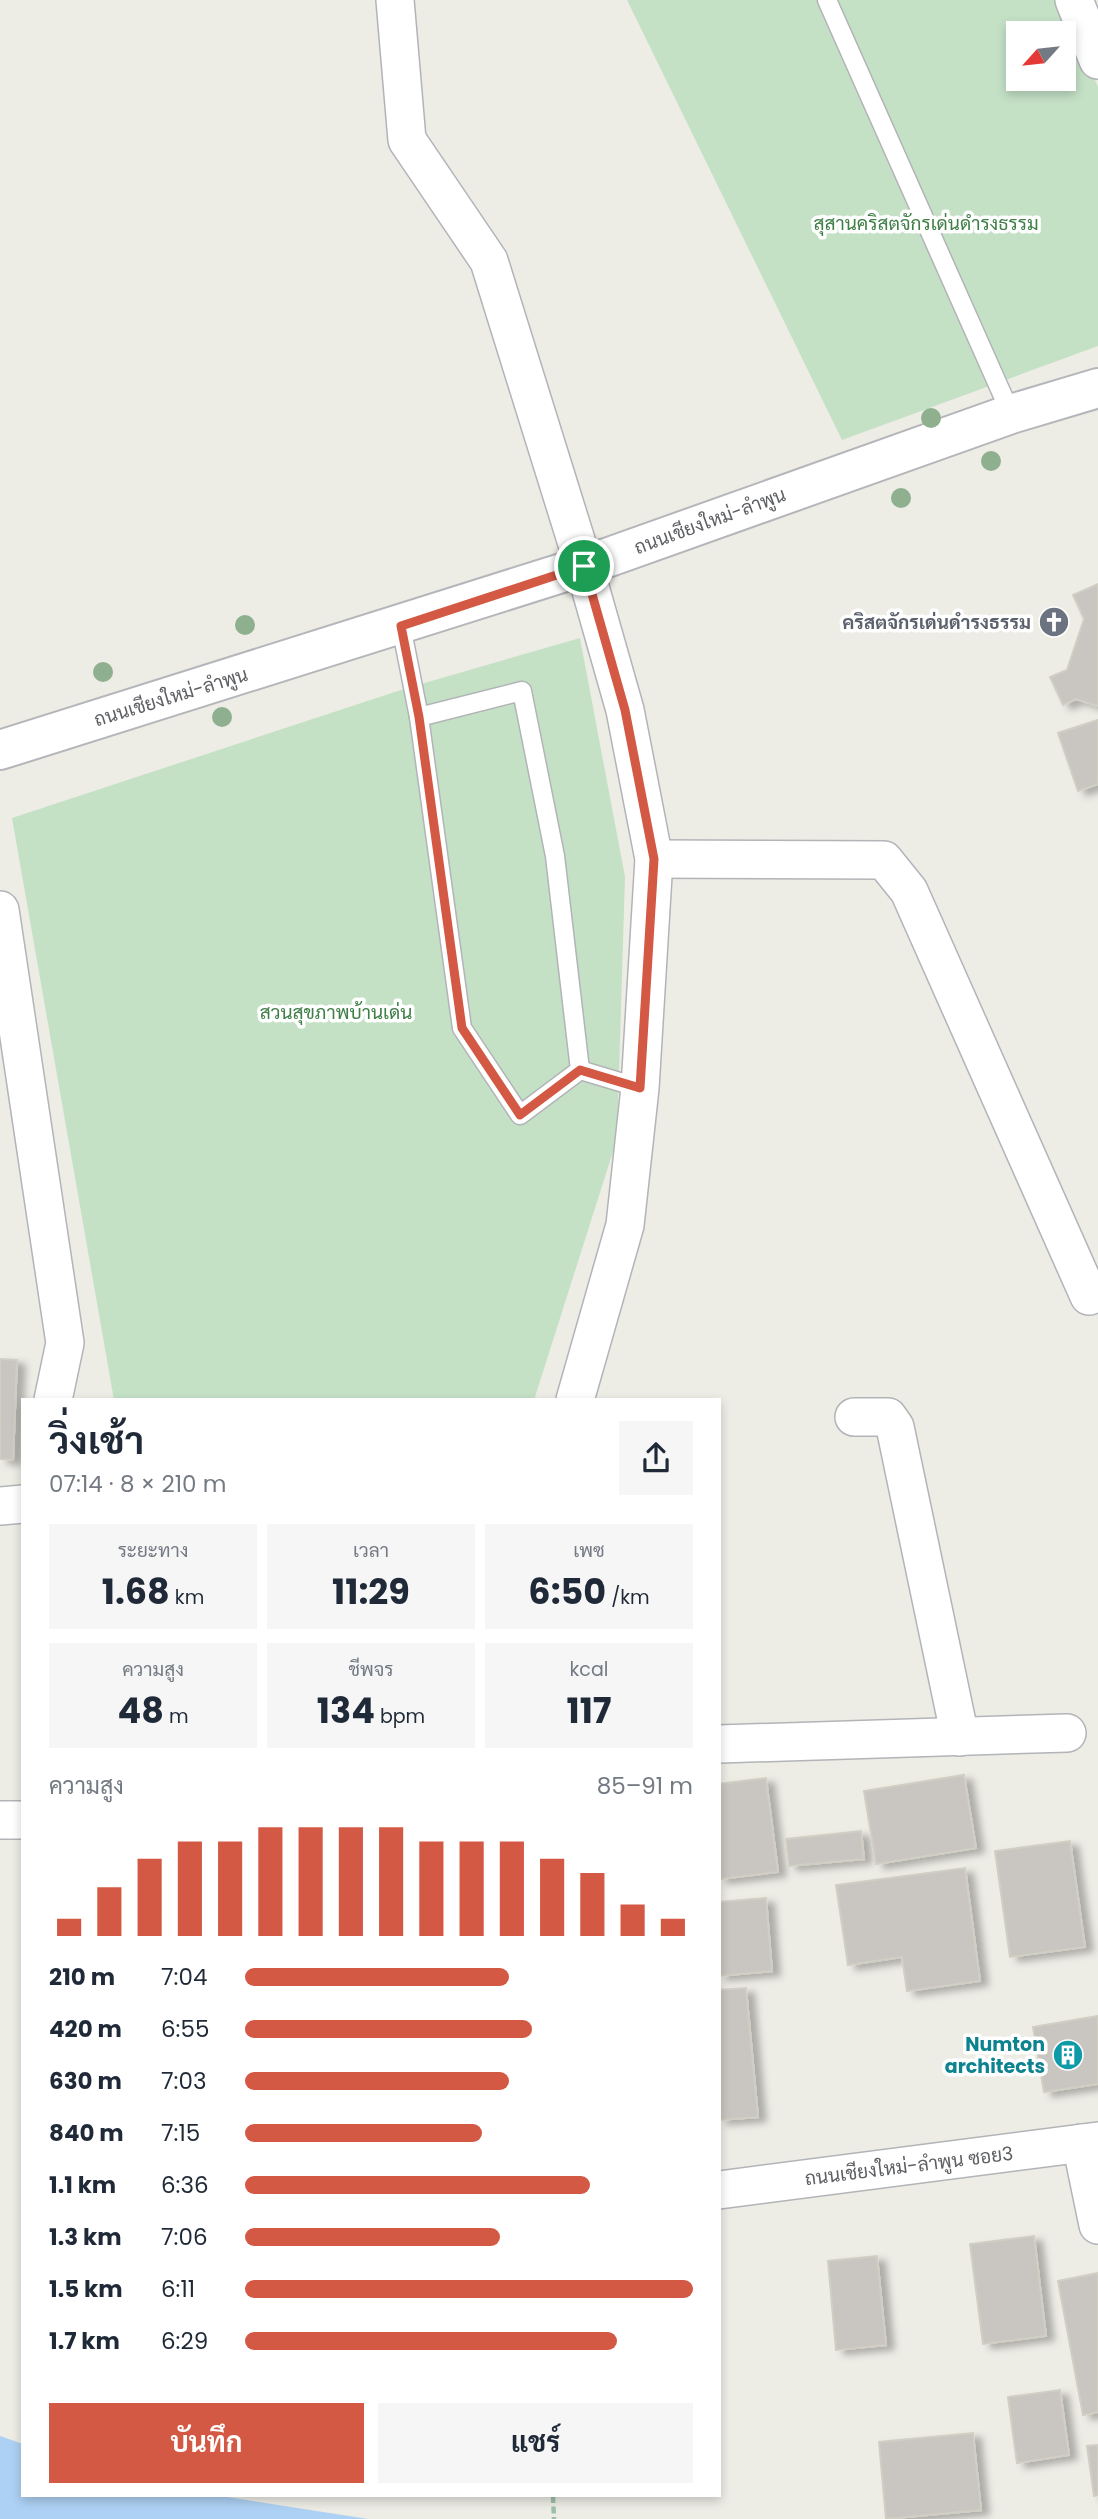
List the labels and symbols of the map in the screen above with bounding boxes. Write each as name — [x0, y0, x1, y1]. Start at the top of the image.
north arrow — [1006, 21, 1076, 91]
park label: สุสานคริสตจักรเด่นดำรงธรรม — [813, 210, 1039, 237]
street label: ถนนเชียงใหม่-ลำพูน — [630, 481, 790, 561]
pin — [554, 536, 614, 596]
church icon: คริสตจักรเด่นดำรงธรรม — [1037, 605, 1071, 639]
place label: คริสตจักรเด่นดำรงธรรม — [843, 609, 1031, 636]
street label: ถนนเชียงใหม่-ลำพูน — [91, 661, 251, 733]
park label: สวนสุขภาพบ้านเด่น — [260, 999, 412, 1026]
place label: Numton architects — [945, 2031, 1045, 2080]
building icon: Numton architects — [1051, 2038, 1085, 2072]
street label: ถนนเชียงใหม่-ลำพูน ซอย3 — [803, 2140, 1015, 2192]

